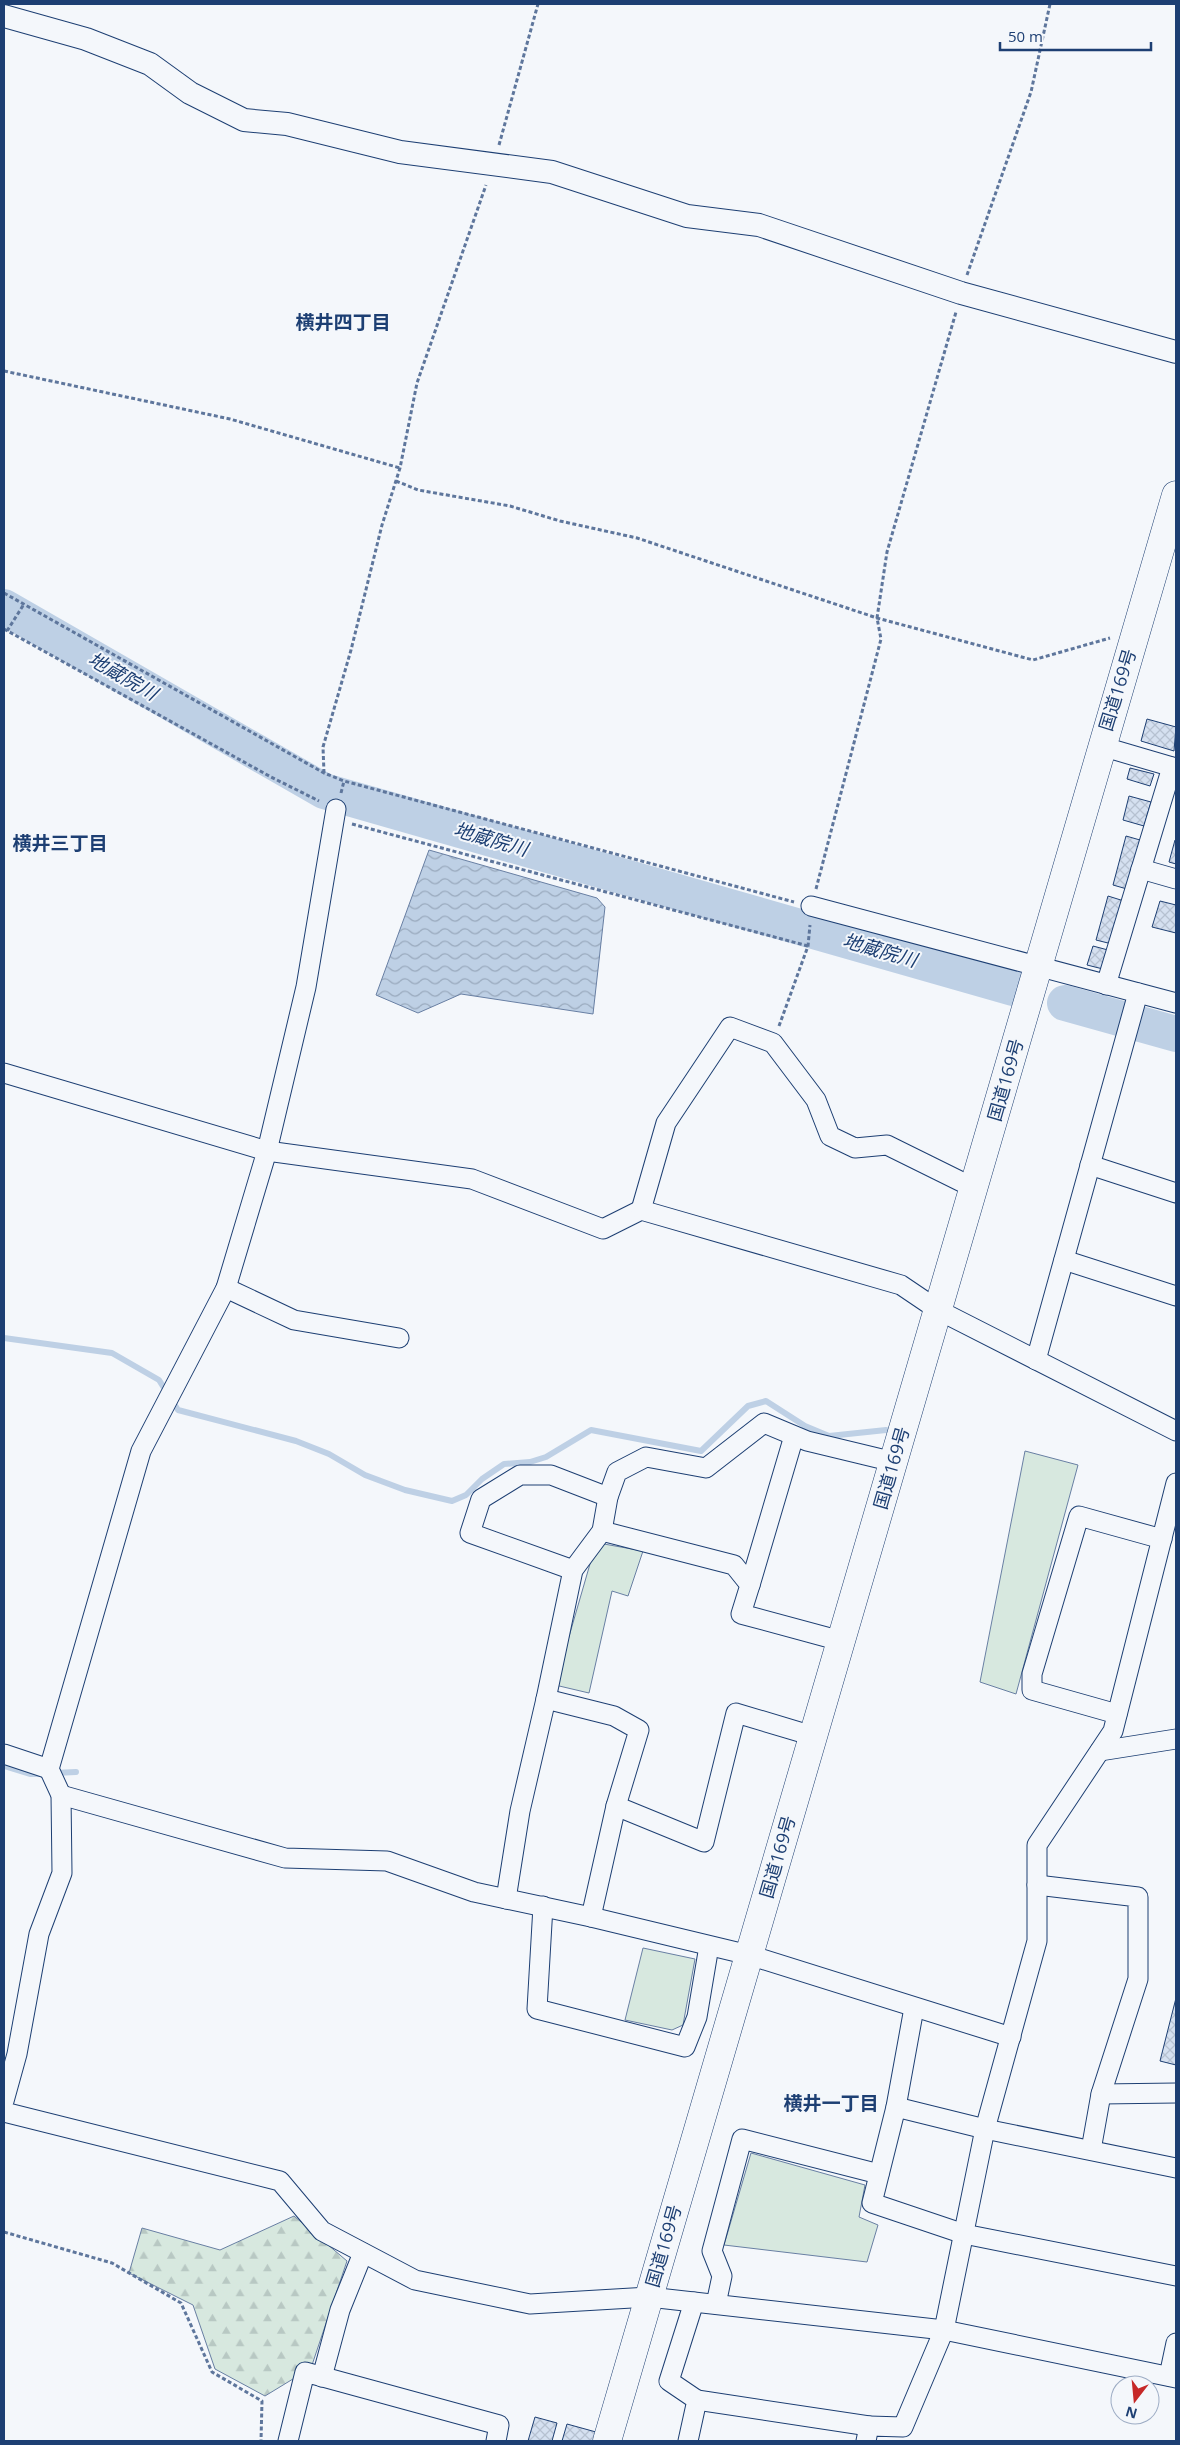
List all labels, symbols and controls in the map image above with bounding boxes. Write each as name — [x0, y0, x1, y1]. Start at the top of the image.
scale bar — [1000, 20, 1151, 52]
text: 50 m — [1008, 26, 1043, 46]
district label: 横井四丁目 — [295, 309, 391, 335]
water label: 地蔵院川 — [84, 646, 164, 707]
street label: 国道169号 — [1093, 646, 1141, 734]
water label: 地蔵院川 — [451, 816, 533, 863]
district label: 横井三丁目 — [12, 830, 108, 856]
water label: 地蔵院川 — [840, 927, 922, 974]
street label: 国道169号 — [982, 1036, 1028, 1124]
street label: 国道169号 — [868, 1424, 914, 1512]
street label: 国道169号 — [754, 1813, 800, 1901]
district label: 横井一丁目 — [783, 2090, 879, 2116]
street label: 国道169号 — [640, 2202, 686, 2290]
north arrow — [1110, 2375, 1160, 2425]
text: N — [1123, 2402, 1139, 2424]

